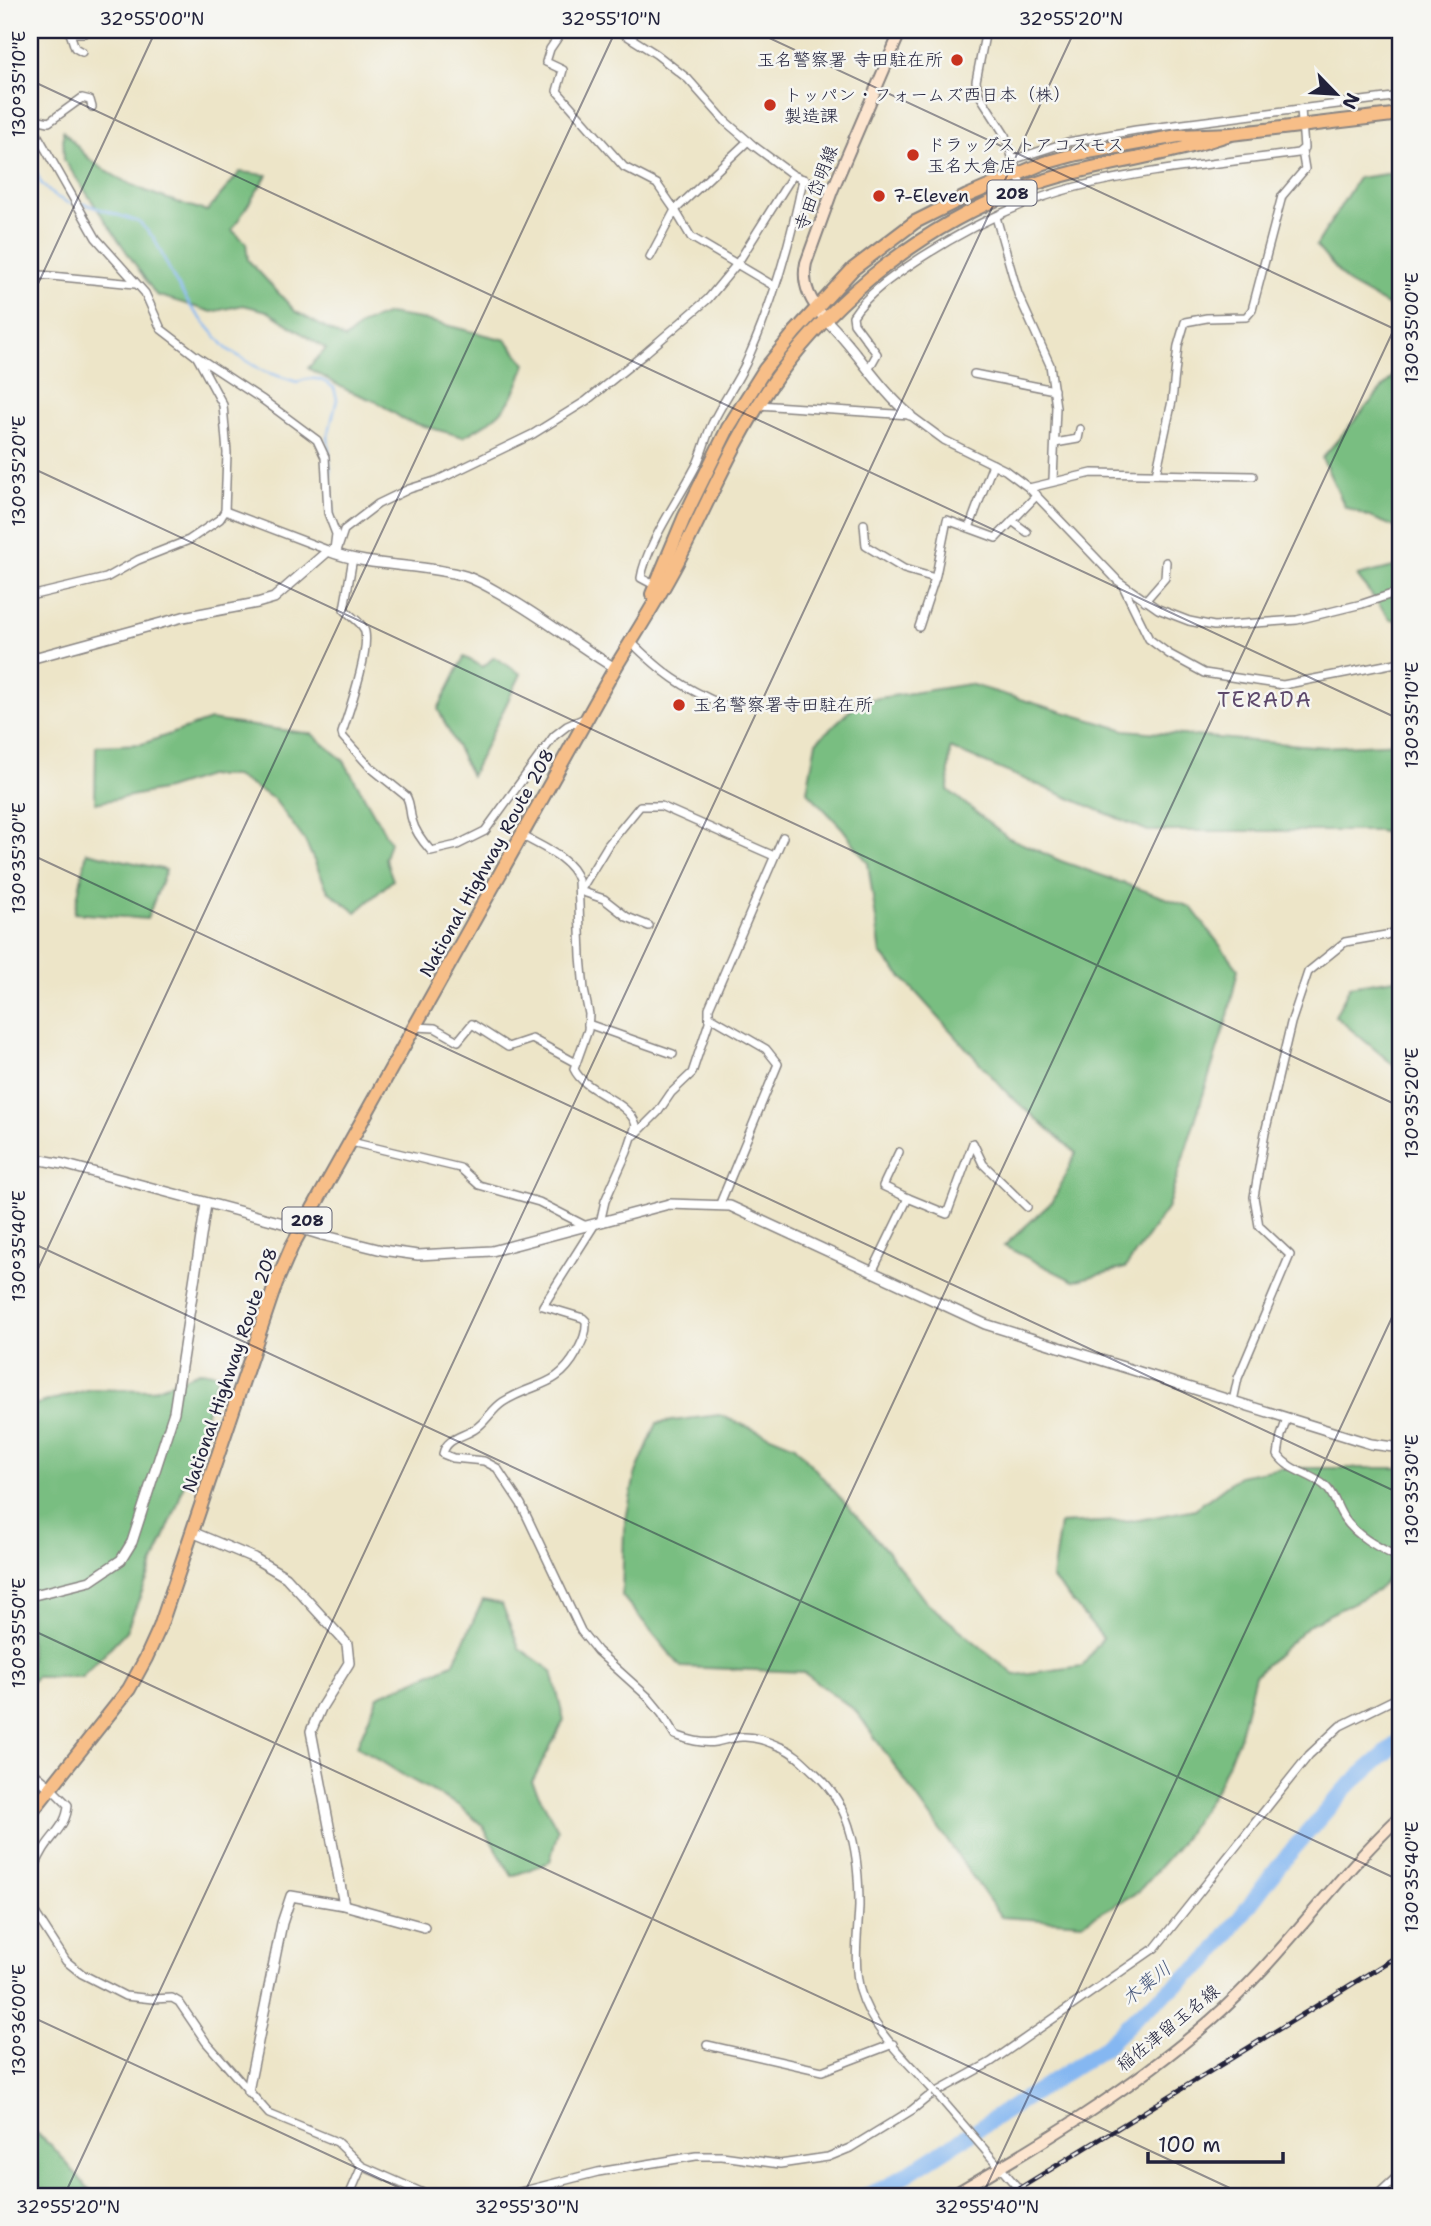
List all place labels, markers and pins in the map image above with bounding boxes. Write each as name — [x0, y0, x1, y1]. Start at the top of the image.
place label: 玉名警察署 寺田駐在所 — [757, 48, 943, 72]
marker: 玉名警察署 寺田駐在所 — [949, 52, 965, 68]
place label: トッパン・フォームズ西日本（株） 製造課 — [784, 83, 1071, 128]
marker: トッパン・フォームズ西日本（株） 製造課 — [762, 97, 778, 113]
place label: ドラッグストアコスモス 玉名大倉店 — [927, 133, 1124, 178]
marker: ドラッグストアコスモス 玉名大倉店 — [905, 147, 921, 163]
place label: 7-Eleven — [893, 184, 969, 208]
marker: 7-Eleven — [871, 188, 887, 204]
place label: 玉名警察署寺田駐在所 — [693, 693, 873, 717]
marker: 玉名警察署寺田駐在所 — [671, 697, 687, 713]

